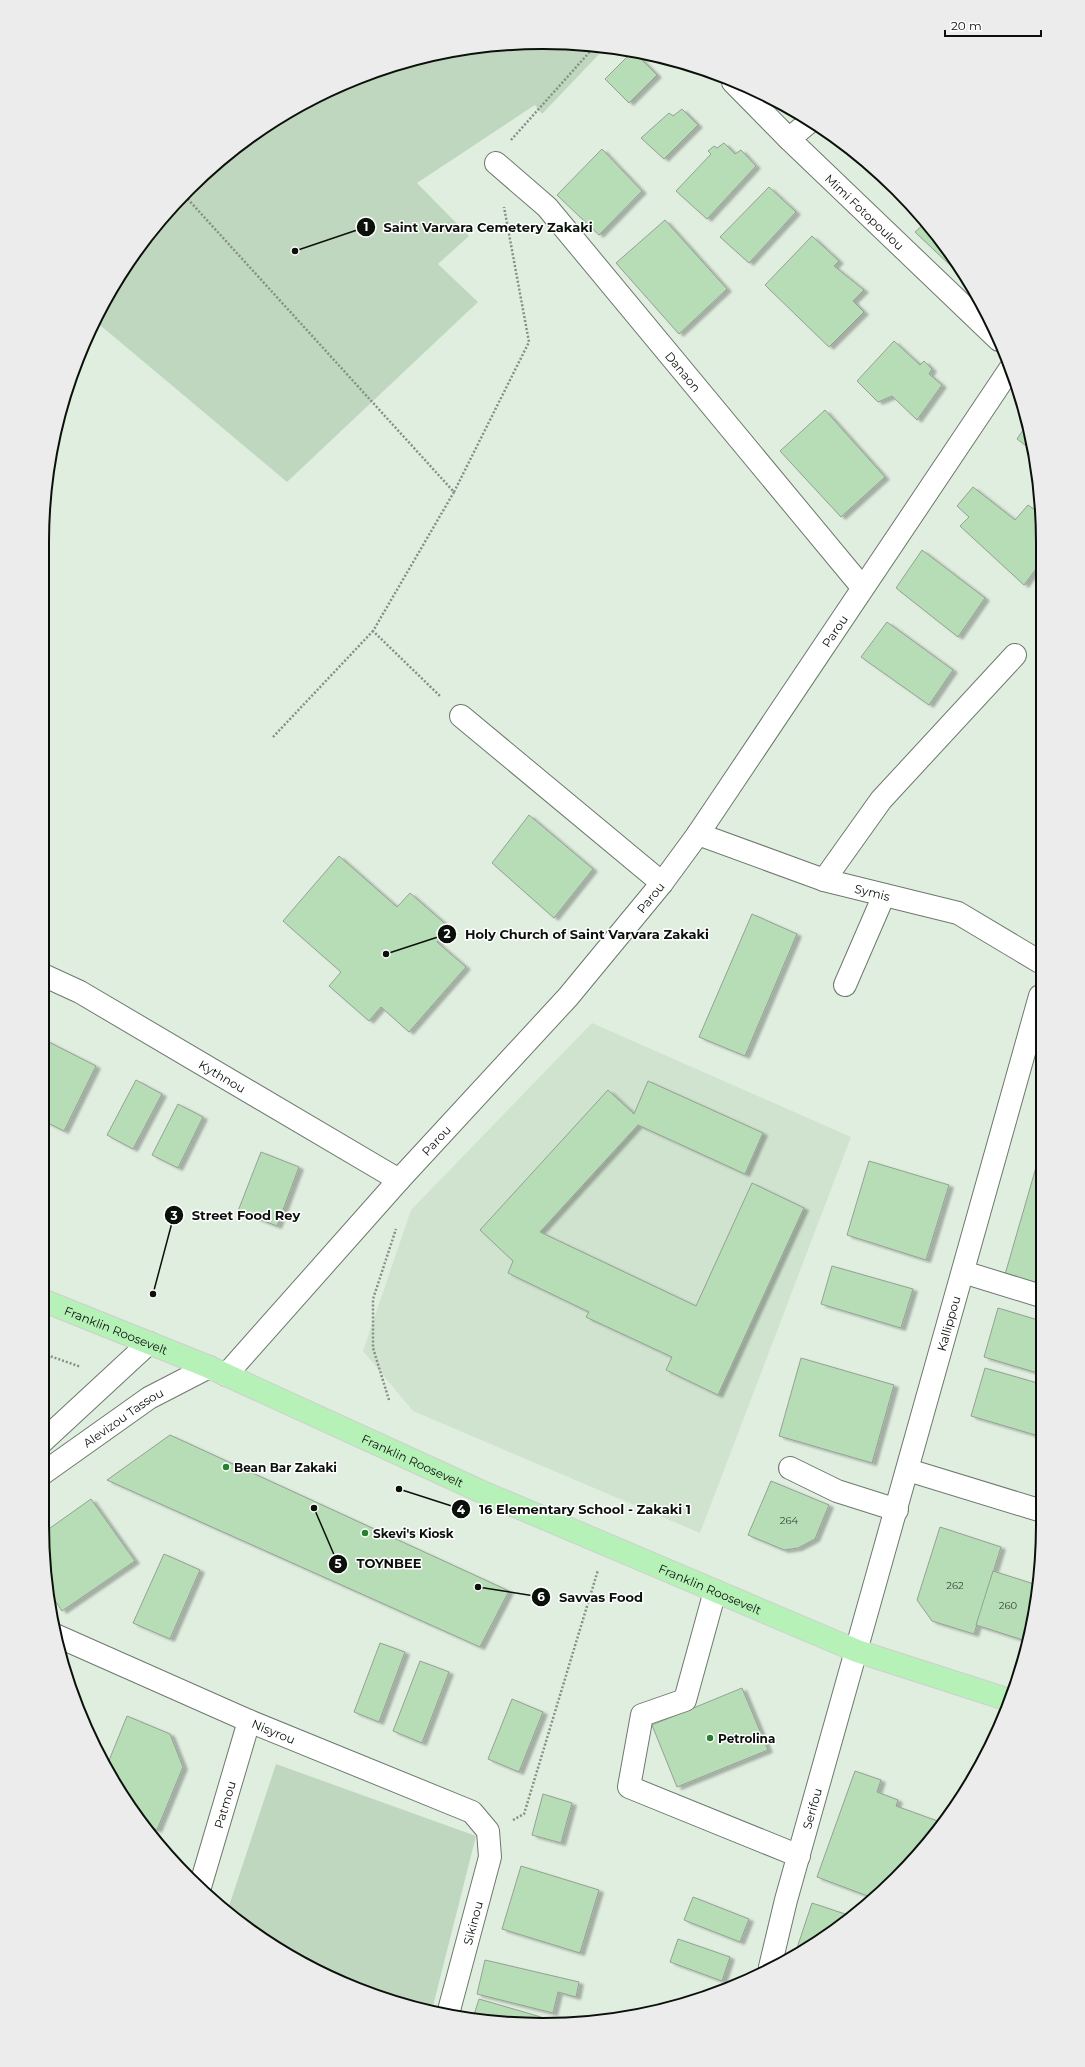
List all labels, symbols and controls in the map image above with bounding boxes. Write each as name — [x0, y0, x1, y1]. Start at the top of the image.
scale bar — [945, 12, 1041, 38]
text: 20 m — [951, 18, 982, 33]
street label: Mimi Fotopoulou — [822, 170, 908, 253]
callout: Saint Varvara Cemetery Zakaki — [356, 215, 601, 240]
text: 1 — [364, 219, 368, 234]
text: Saint Varvara Cemetery Zakaki — [383, 219, 593, 235]
street label: Danaon — [662, 348, 704, 395]
street label: Parou — [818, 612, 851, 650]
street label: Parou — [633, 879, 667, 916]
street label: Symis — [853, 880, 892, 904]
callout: Holy Church of Saint Varvara Zakaki — [437, 922, 717, 947]
text: 2 — [443, 926, 451, 941]
text: Holy Church of Saint Varvara Zakaki — [465, 926, 709, 942]
street label: Kythnou — [196, 1056, 249, 1096]
street label: Parou — [418, 1122, 454, 1158]
callout: Street Food Rey — [164, 1203, 309, 1228]
text: Street Food Rey — [192, 1207, 300, 1223]
text: 3 — [169, 1208, 178, 1223]
street label: Kallippou — [933, 1294, 963, 1353]
street label: Franklin Roosevelt — [62, 1302, 170, 1357]
street label: Alevizou Tassou — [80, 1384, 166, 1450]
street label: Franklin Roosevelt — [359, 1430, 466, 1490]
place label: Bean Bar Zakaki — [234, 1460, 337, 1475]
marker: Bean Bar Zakaki — [221, 1462, 231, 1472]
callout: 16 Elementary School - Zakaki 1 — [451, 1497, 699, 1522]
text: 16 Elementary School - Zakaki 1 — [479, 1501, 691, 1517]
text: 4 — [457, 1502, 466, 1517]
house number: 264 — [780, 1514, 799, 1527]
place label: Skevi's Kiosk — [373, 1526, 454, 1541]
marker: Skevi's Kiosk — [360, 1528, 370, 1538]
callout: TOYNBEE — [328, 1551, 429, 1576]
text: TOYNBEE — [356, 1555, 422, 1571]
text: 5 — [334, 1556, 342, 1571]
street label: Franklin Roosevelt — [656, 1560, 764, 1617]
house number: 262 — [946, 1579, 964, 1592]
callout: Savvas Food — [531, 1584, 651, 1609]
text: 6 — [537, 1589, 545, 1604]
text: Savvas Food — [559, 1589, 643, 1605]
house number: 260 — [999, 1599, 1018, 1612]
street label: Nisyrou — [250, 1716, 298, 1747]
place label: Petrolina — [718, 1731, 775, 1746]
marker: Petrolina — [705, 1733, 715, 1743]
street label: Patmou — [210, 1779, 238, 1830]
street label: Serifou — [799, 1786, 825, 1831]
street label: Sikinou — [460, 1899, 486, 1947]

